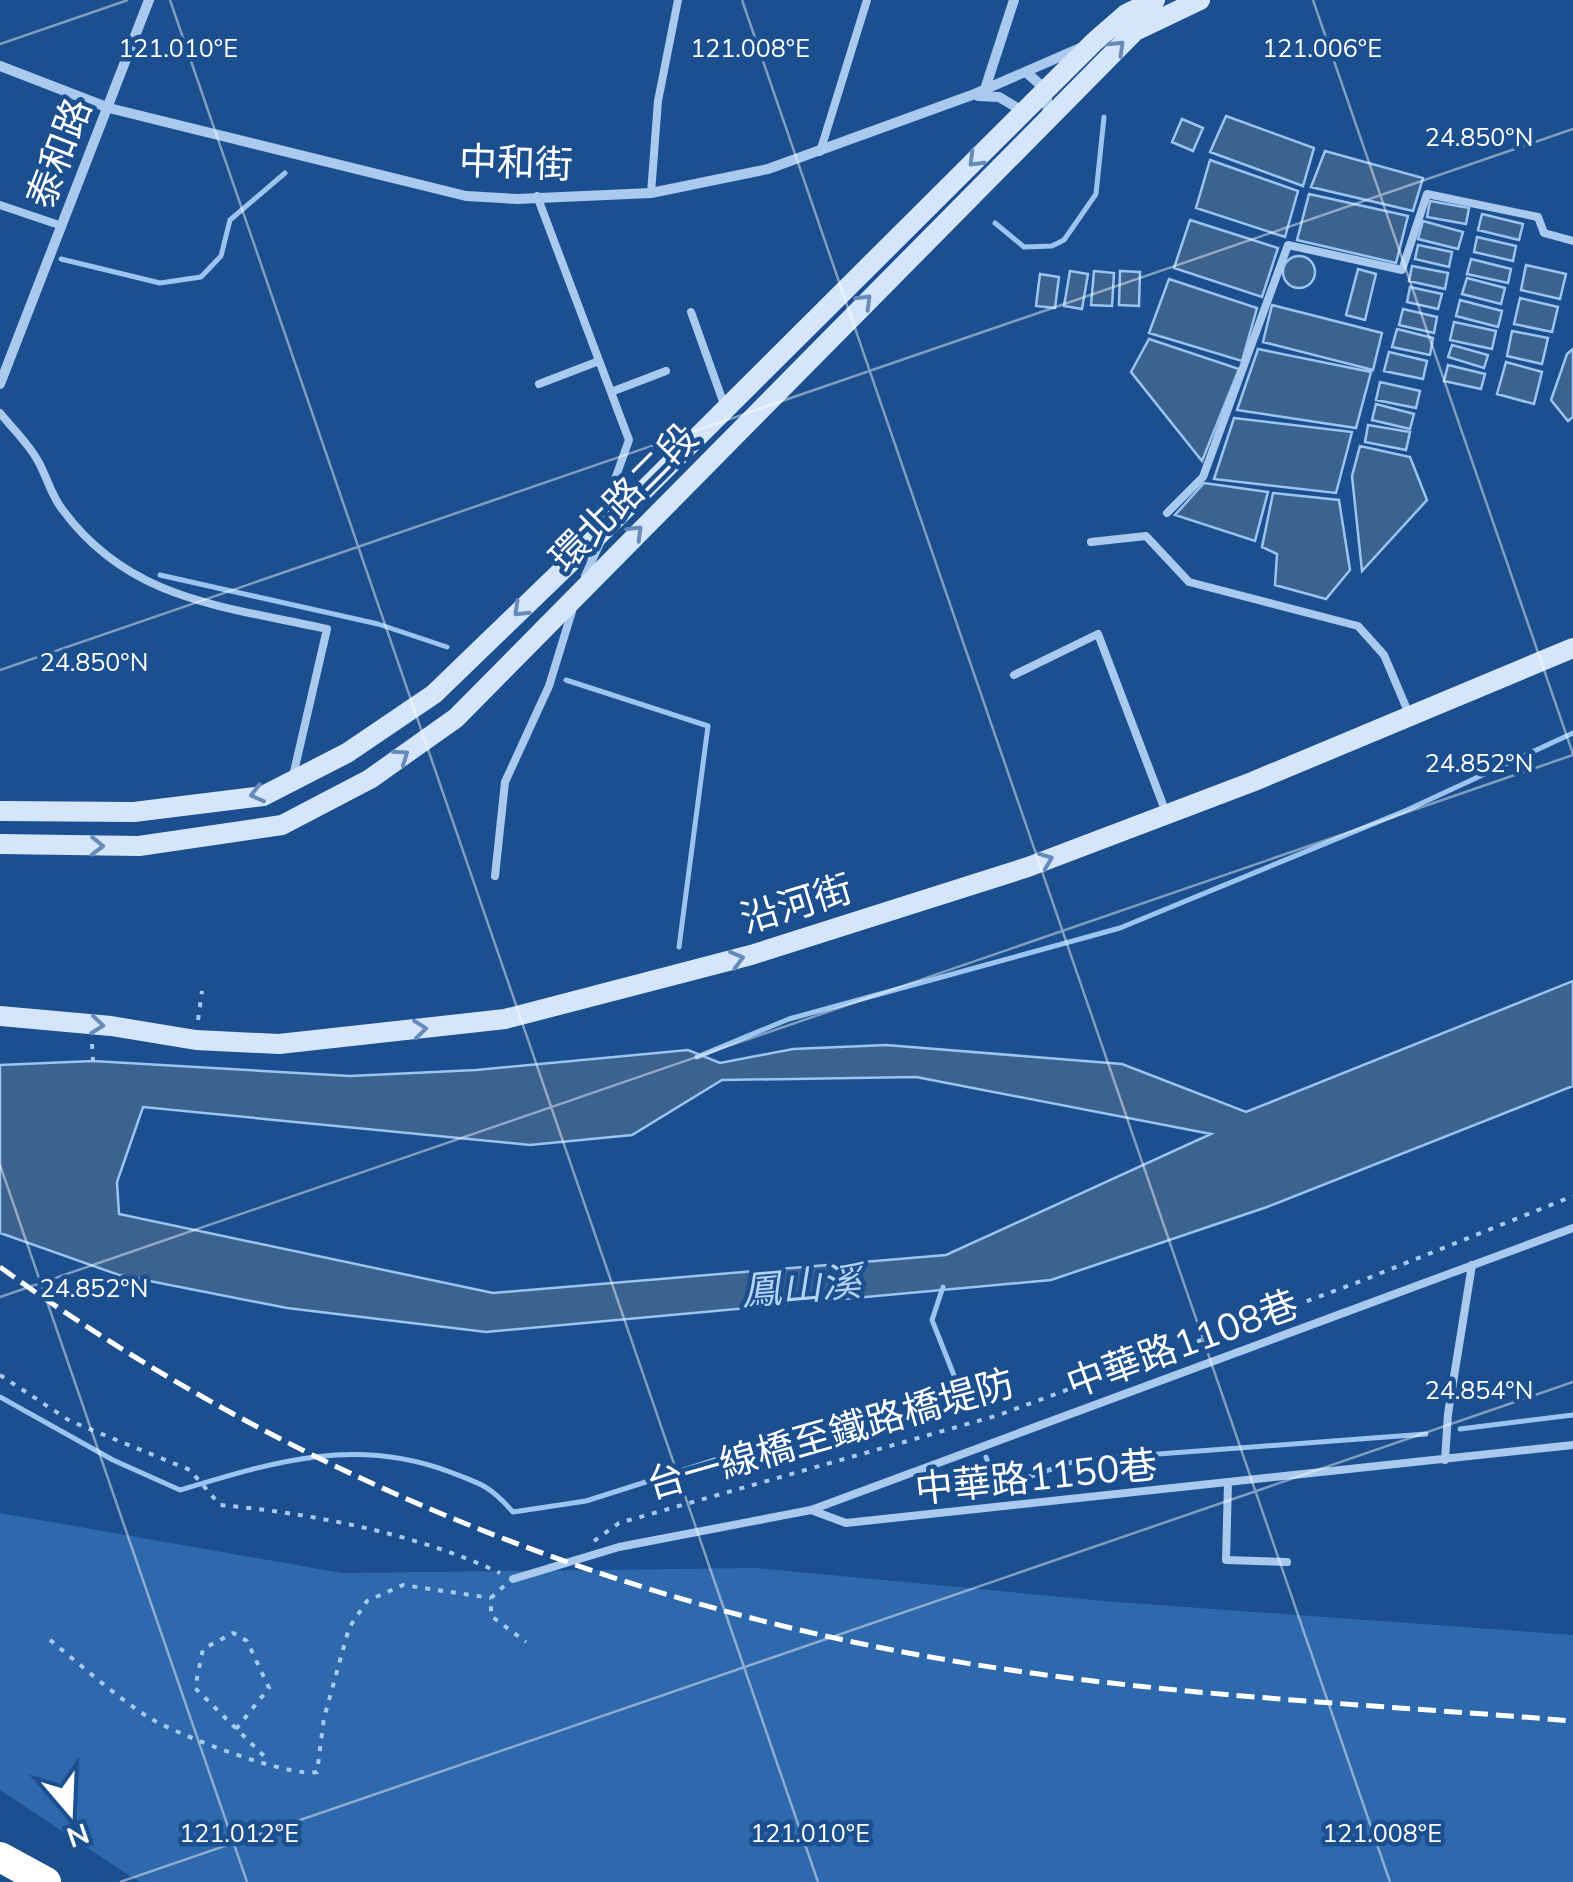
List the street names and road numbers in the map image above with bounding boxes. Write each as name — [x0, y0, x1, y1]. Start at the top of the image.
street label: 泰和路 — [15, 91, 101, 215]
street label: 中和街 — [458, 136, 574, 188]
street label: 環北路二段 — [539, 413, 707, 581]
street label: 沿河街 — [734, 863, 858, 943]
street label: 中華路1108巷 — [1060, 1279, 1304, 1407]
street label: 台一線橋至鐵路橋堤防 — [641, 1358, 1019, 1508]
street label: 中華路1150巷 — [913, 1439, 1159, 1513]

